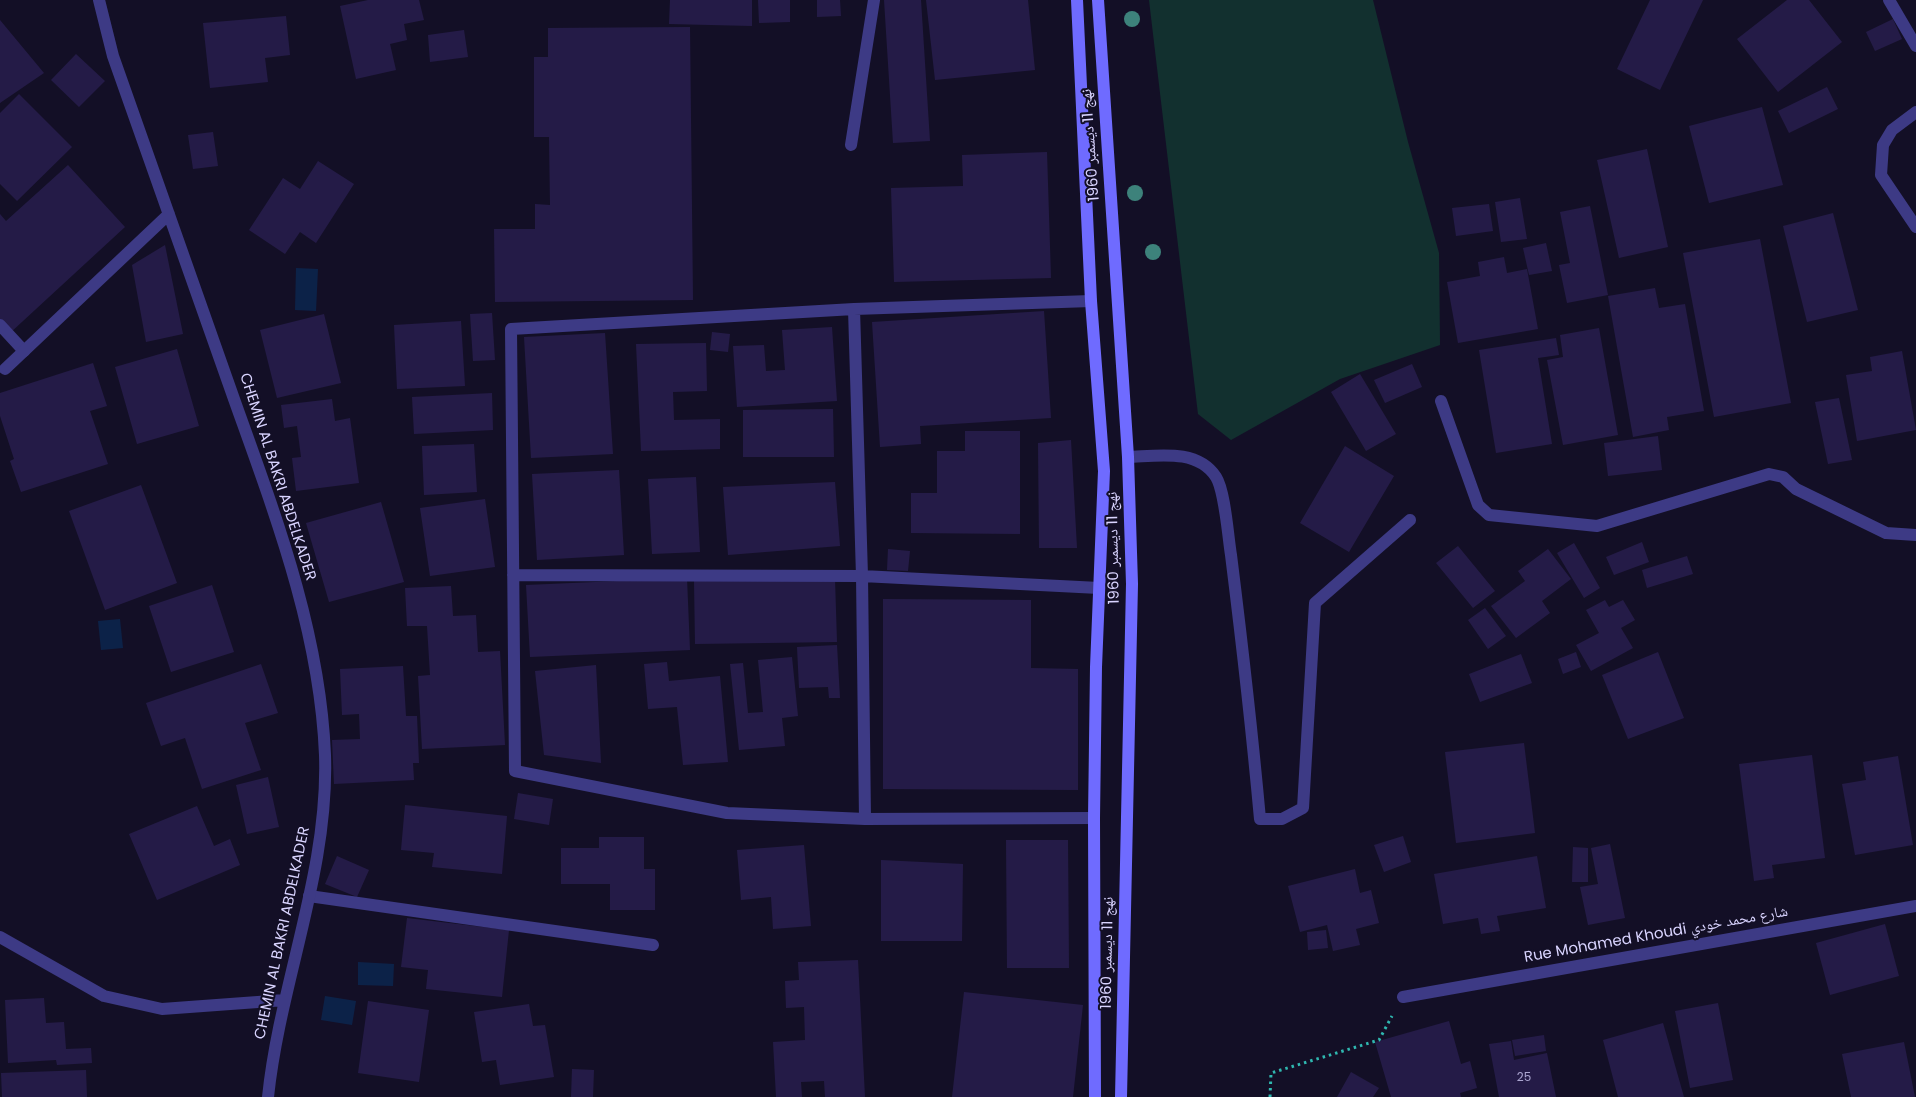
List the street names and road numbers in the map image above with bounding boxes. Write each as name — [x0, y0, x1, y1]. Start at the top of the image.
street label: نهج 11 ديسمبر 1960 — [1078, 88, 1104, 202]
street label: CHEMIN AL BAKRI ABDELKADER — [235, 371, 319, 583]
street label: نهج 11 ديسمبر 1960 — [1104, 492, 1124, 604]
street label: CHEMIN AL BAKRI ABDELKADER — [252, 825, 314, 1041]
street label: نهج 11 ديسمبر 1960 — [1098, 897, 1118, 1009]
street label: Rue Mohamed Khoudi شارع محمد خودي — [1523, 903, 1789, 967]

